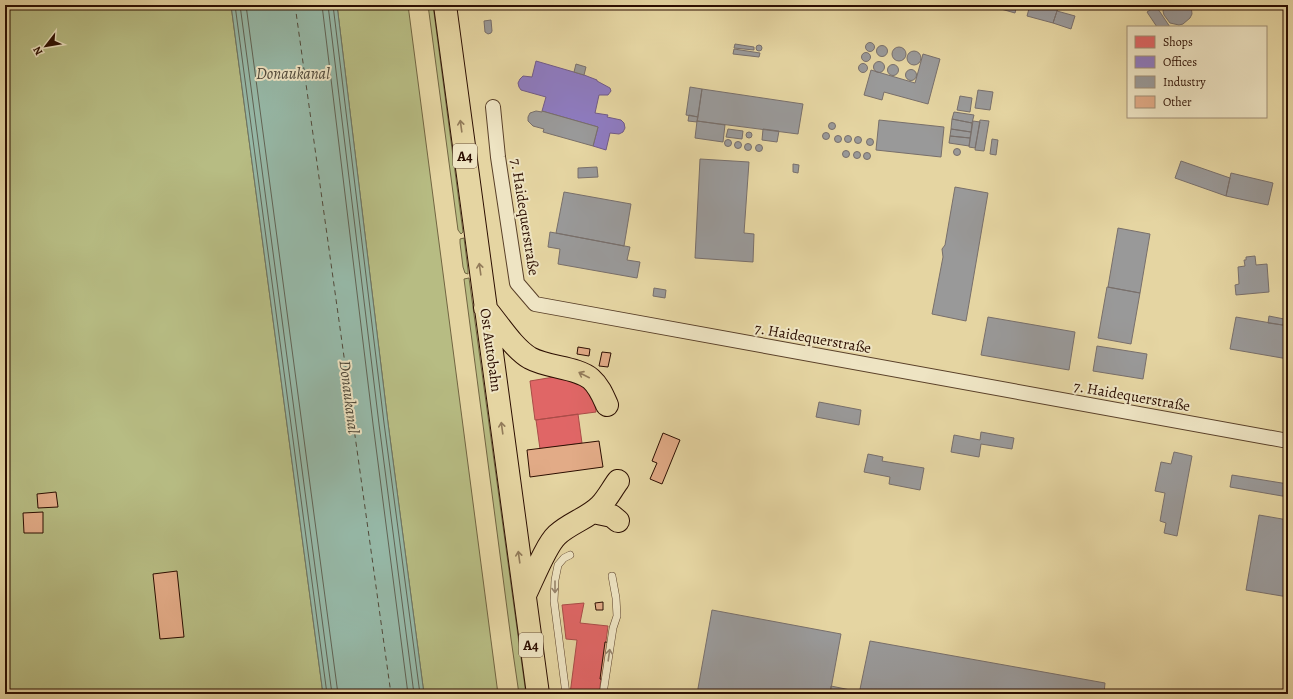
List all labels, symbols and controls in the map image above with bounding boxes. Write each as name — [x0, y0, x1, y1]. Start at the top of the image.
north arrow — [26, 26, 66, 66]
legend — [1127, 26, 1267, 118]
text: Shops — [1163, 34, 1193, 50]
text: N — [29, 44, 46, 58]
text: Offices — [1163, 54, 1197, 70]
water label: Donaukanal — [256, 63, 330, 85]
text: Industry — [1163, 74, 1206, 90]
text: Other — [1163, 94, 1192, 110]
one-way arrow — [457, 120, 465, 133]
road number: A4 — [453, 144, 477, 168]
street label: 7. Haidequerstraße — [506, 157, 544, 277]
one-way arrow — [476, 263, 484, 276]
street label: Ost Autobahn — [475, 307, 507, 393]
street label: 7. Haidequerstraße — [753, 318, 873, 358]
water label: Donaukanal — [334, 359, 364, 435]
one-way arrow — [578, 371, 590, 378]
street label: 7. Haidequerstraße — [1072, 376, 1192, 416]
one-way arrow — [498, 422, 506, 435]
one-way arrow — [516, 551, 523, 564]
one-way arrow — [551, 580, 558, 593]
road number: A4 — [519, 633, 543, 657]
one-way arrow — [605, 649, 613, 662]

